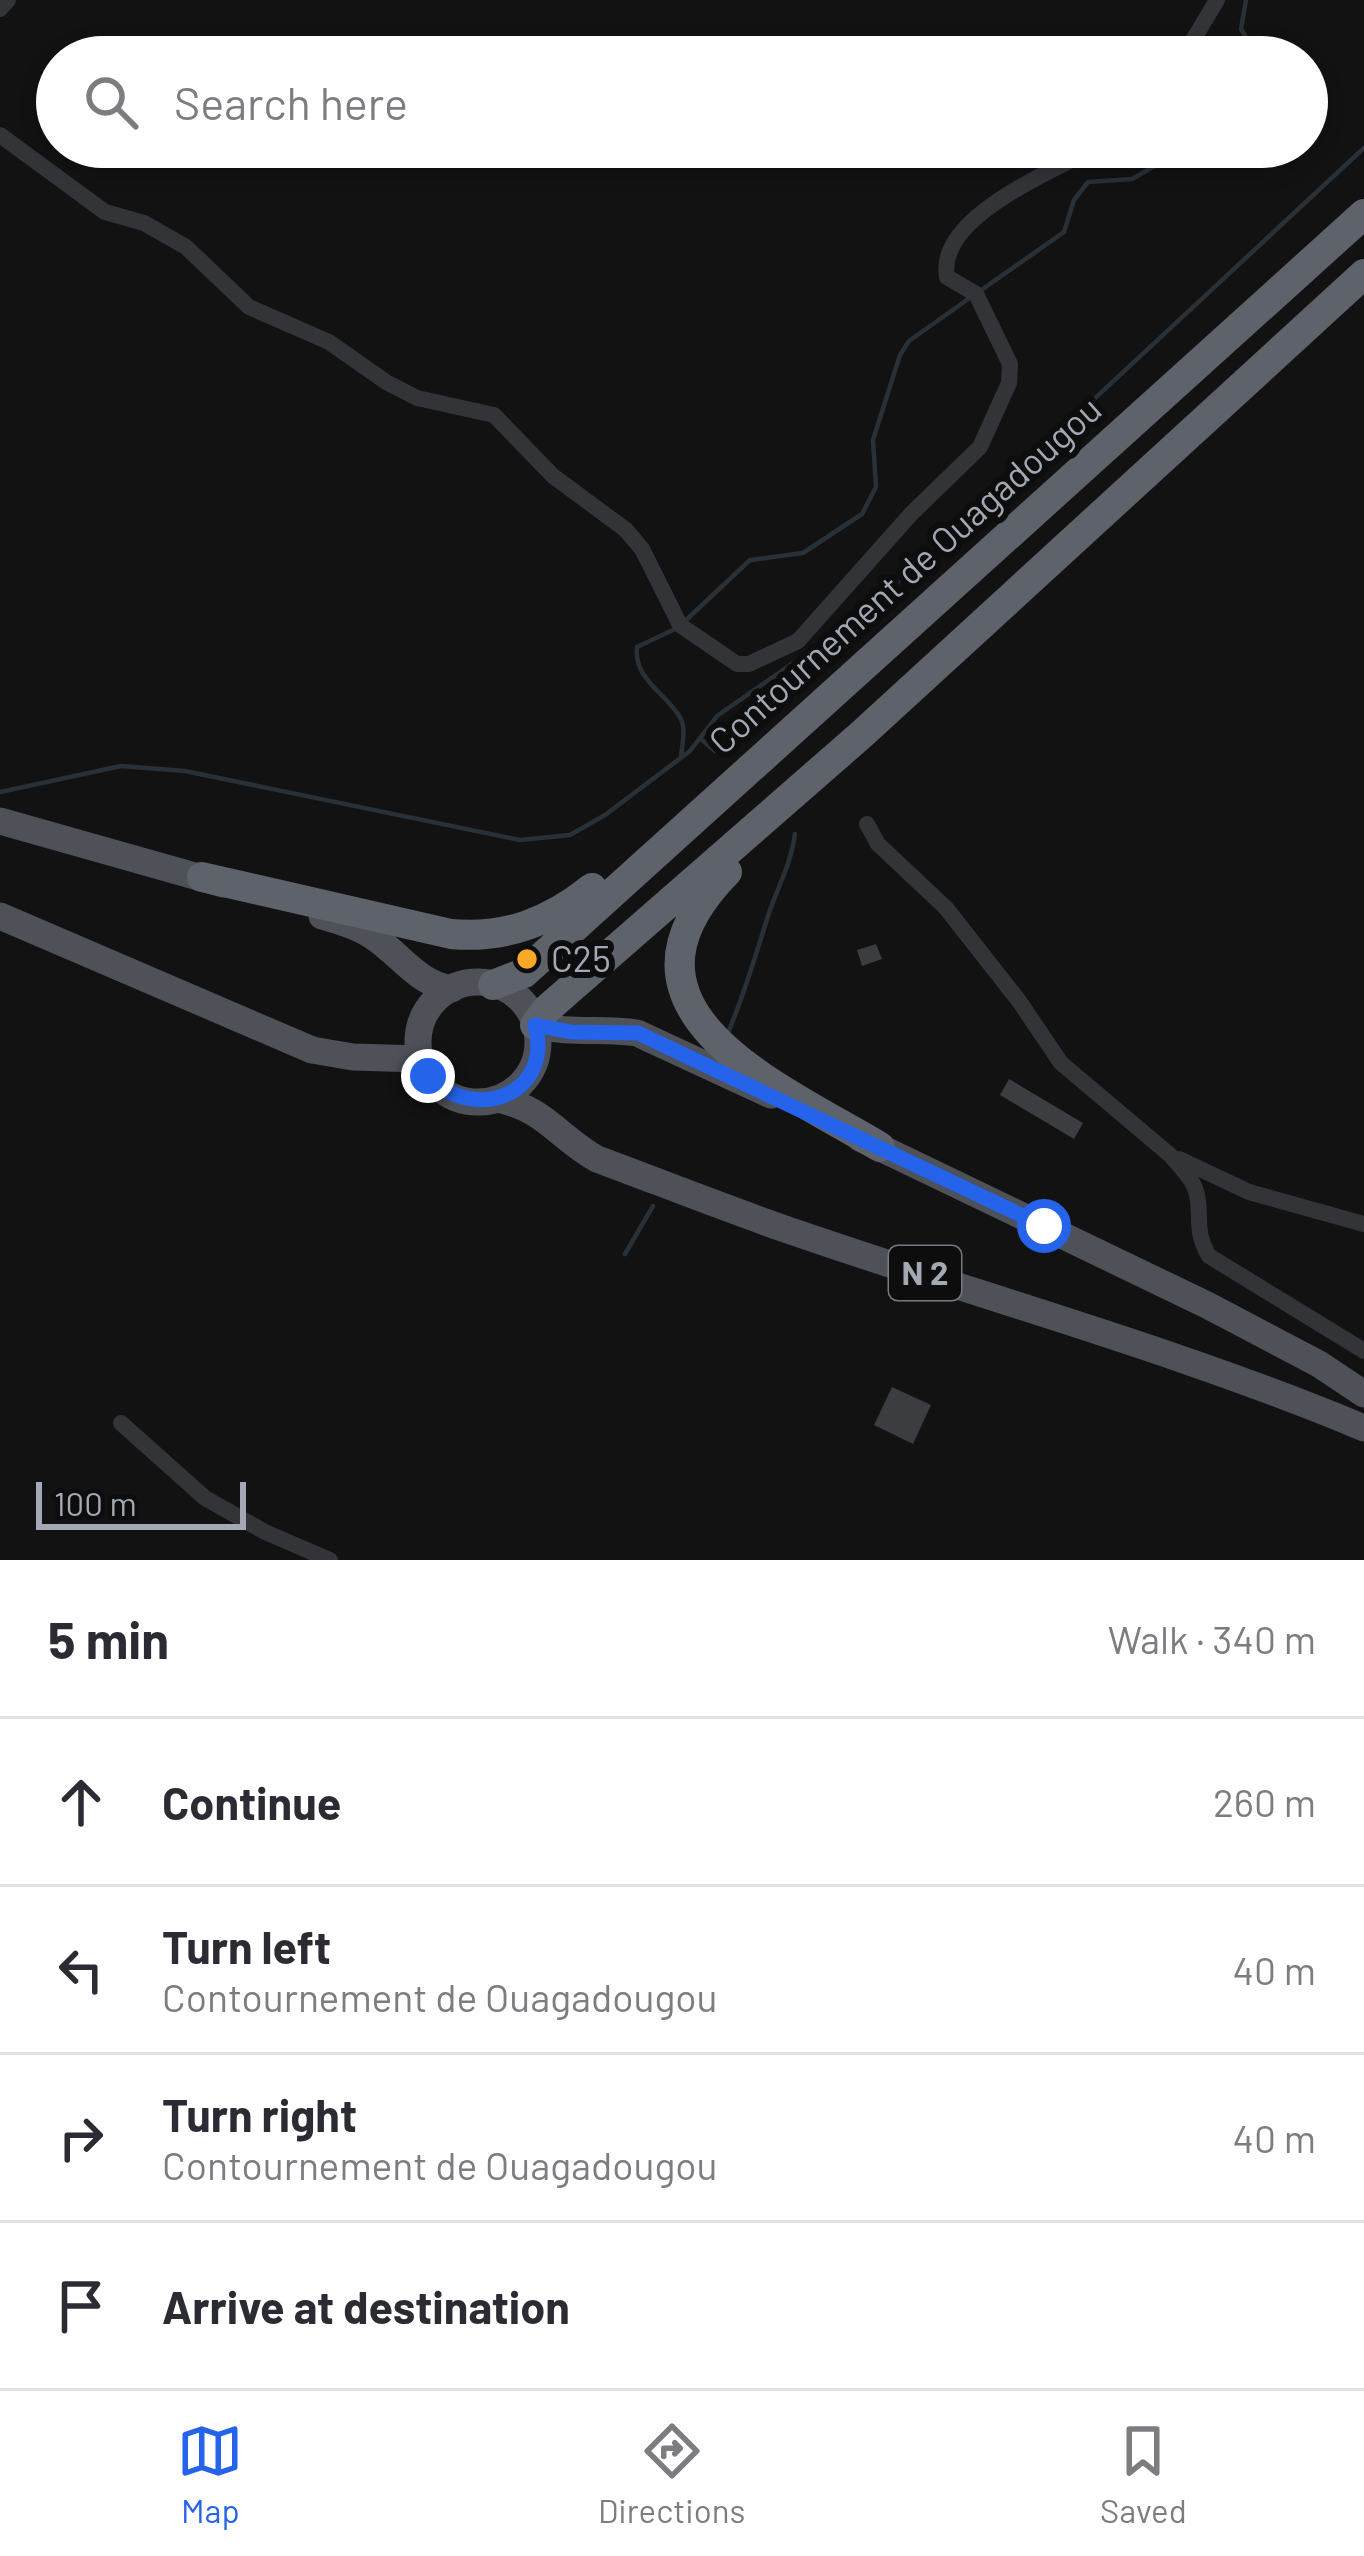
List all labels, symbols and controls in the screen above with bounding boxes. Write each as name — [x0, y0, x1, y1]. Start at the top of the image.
search box — [36, 36, 1328, 168]
icon: search — [78, 69, 144, 135]
text: Search here — [174, 75, 408, 129]
street label: Contournement de Ouagadougou — [699, 386, 1109, 761]
place label: C25 — [551, 936, 611, 979]
marker: C25 — [514, 946, 540, 972]
route end — [401, 1049, 455, 1103]
route start — [1017, 1199, 1071, 1253]
road number: N 2 — [889, 1246, 961, 1300]
scale bar — [36, 1476, 246, 1529]
text: 100 m — [54, 1483, 137, 1523]
text: 5 min — [48, 1608, 169, 1669]
text: Walk · 340 m — [1108, 1615, 1316, 1662]
icon: ahead — [48, 1769, 114, 1835]
text: Continue — [162, 1775, 341, 1829]
text: 260 m — [1213, 1778, 1316, 1825]
text: Turn left — [162, 1919, 331, 1973]
icon: left — [48, 1937, 114, 2003]
text: 40 m — [1232, 1946, 1316, 1993]
text: Contournement de Ouagadougou — [162, 1973, 717, 2020]
text: Turn right — [162, 2087, 357, 2141]
icon: right — [48, 2105, 114, 2171]
text: 40 m — [1232, 2114, 1316, 2161]
text: Contournement de Ouagadougou — [162, 2141, 717, 2188]
icon: arrive — [48, 2273, 114, 2339]
text: Arrive at destination — [162, 2279, 570, 2333]
tab: Map — [177, 2418, 243, 2530]
tab: Directions — [598, 2418, 745, 2530]
tab: Saved — [1100, 2418, 1187, 2530]

